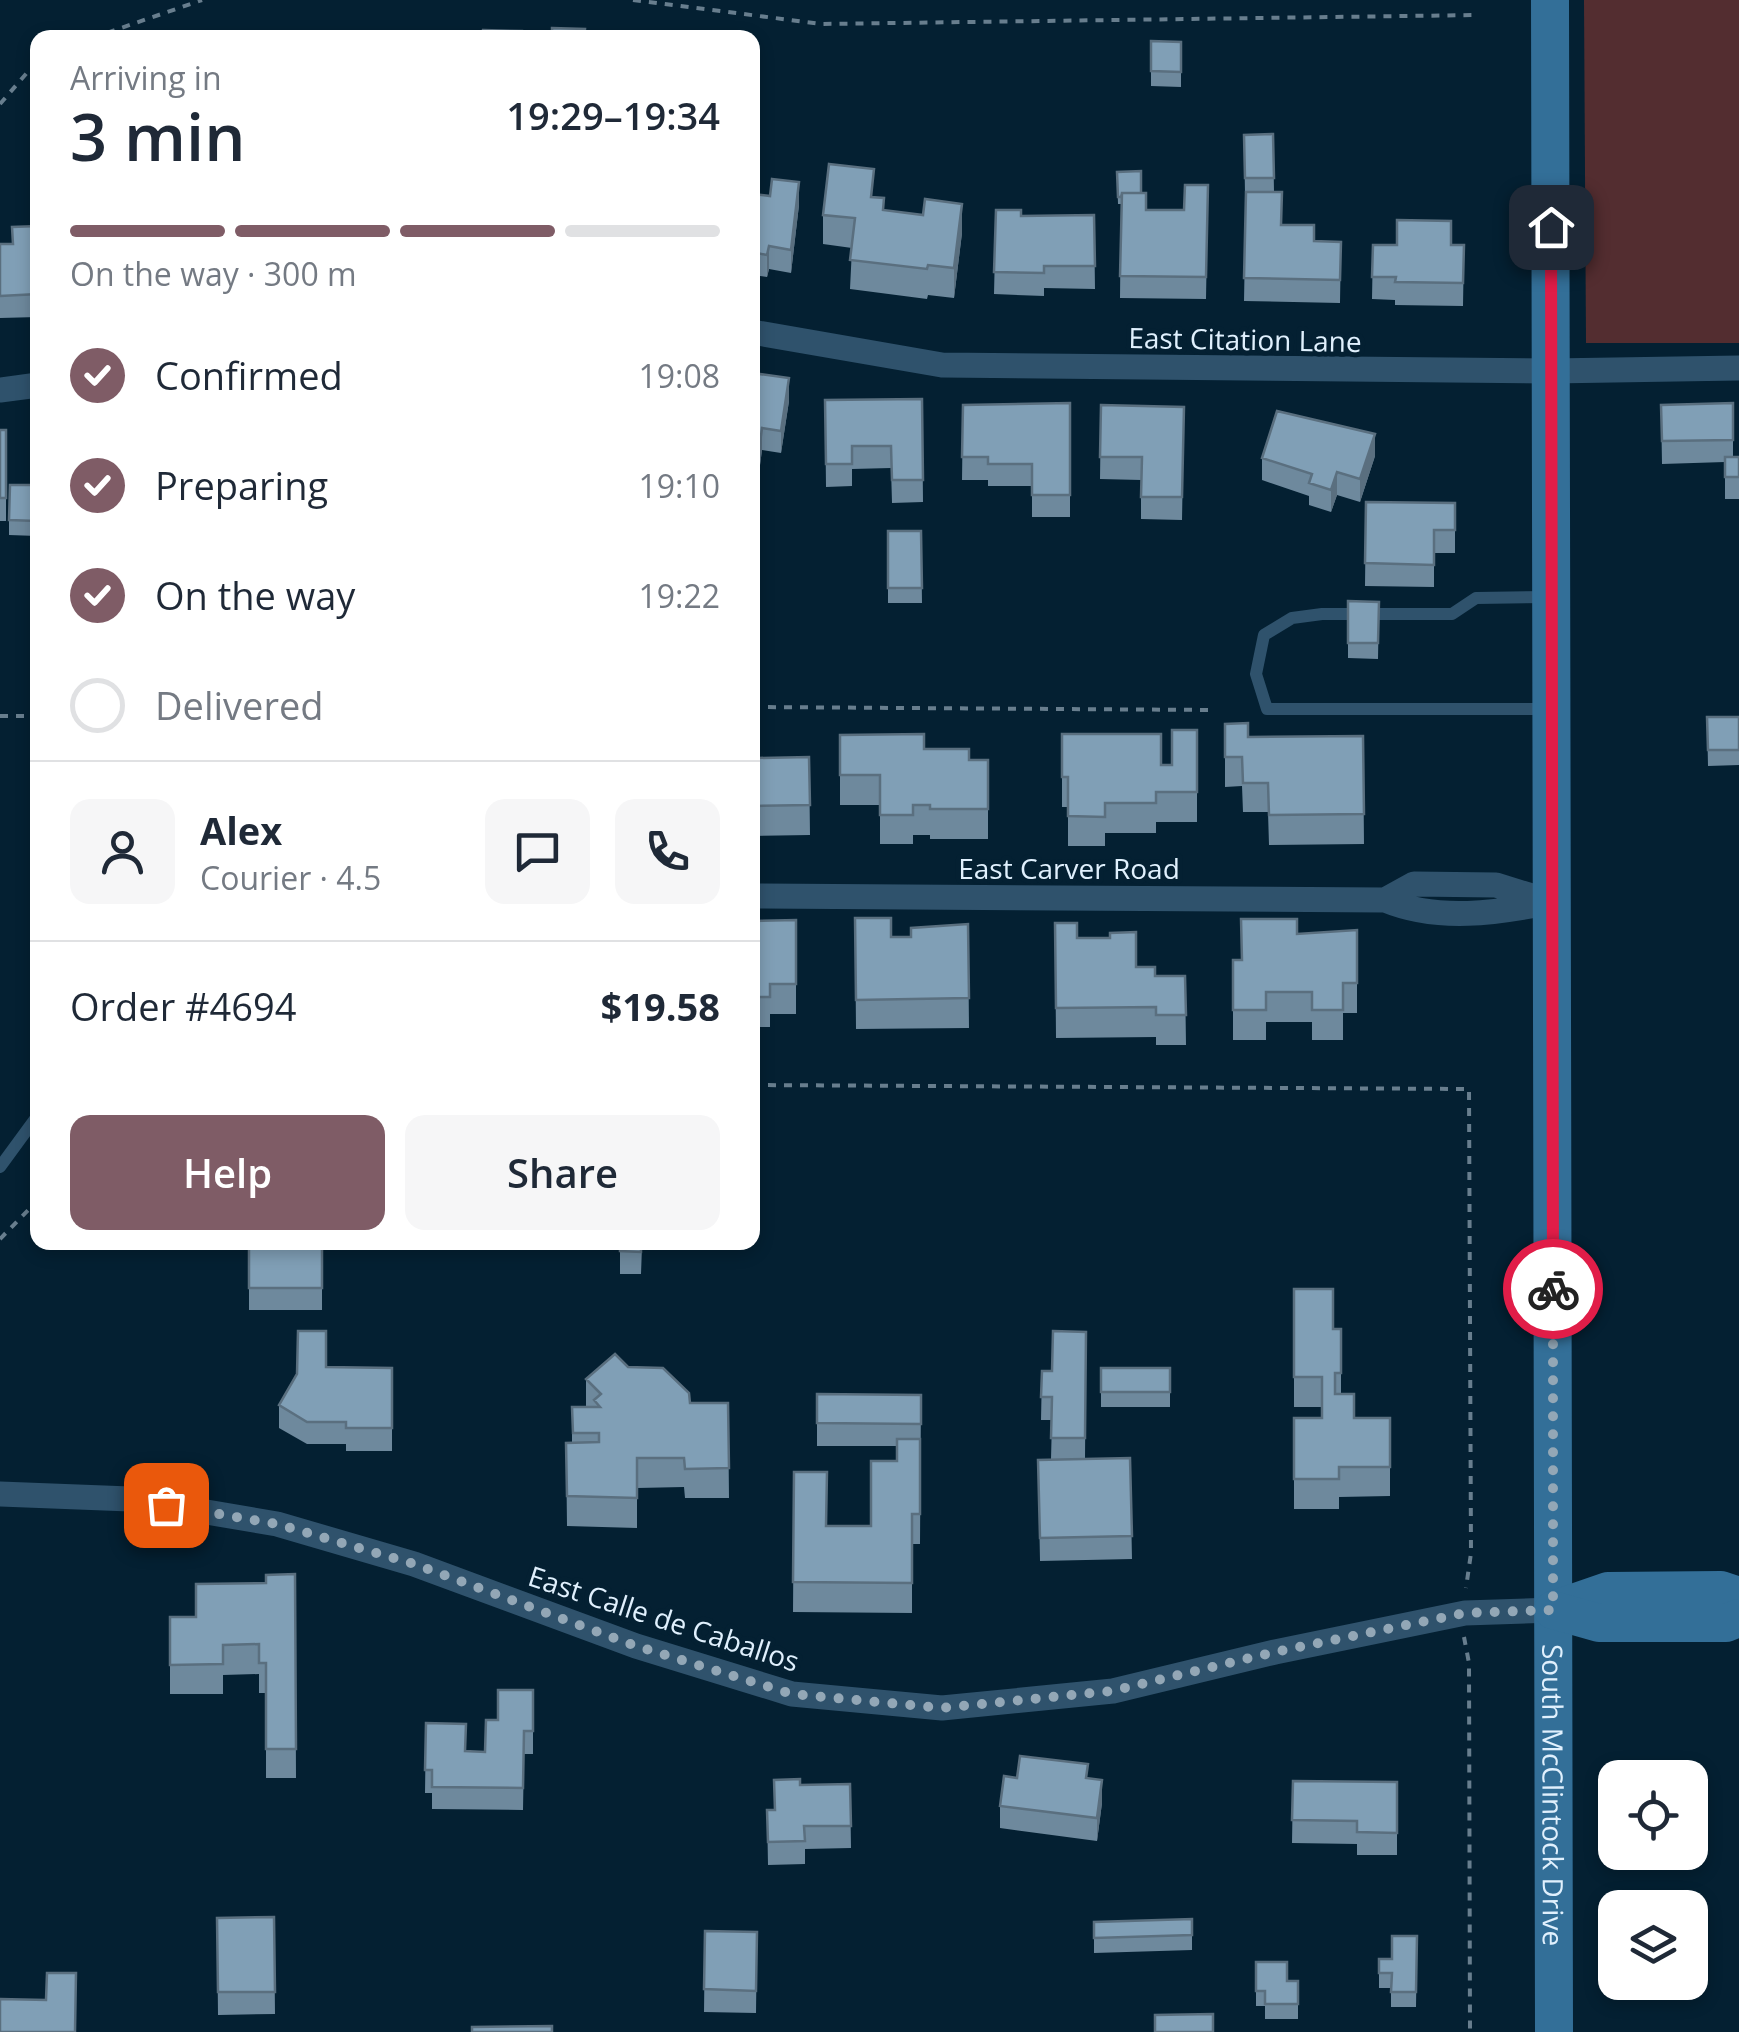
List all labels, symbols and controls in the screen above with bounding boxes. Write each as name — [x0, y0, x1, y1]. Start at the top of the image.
text: Arriving in — [70, 56, 222, 99]
text: 19:29–19:34 — [506, 89, 720, 141]
text: 3 min — [70, 92, 245, 180]
pin — [1509, 185, 1594, 270]
icon: home — [1524, 200, 1579, 255]
text: On the way · 300 m — [70, 252, 357, 295]
street label: East Citation Lane — [1128, 318, 1362, 360]
icon: check — [70, 348, 125, 403]
text: Confirmed — [155, 349, 343, 401]
text: 19:08 — [638, 354, 720, 397]
icon: check — [70, 458, 125, 513]
text: Preparing — [155, 459, 328, 511]
text: 19:10 — [638, 464, 720, 507]
icon: check — [70, 568, 125, 623]
text: On the way — [155, 569, 355, 621]
text: 19:22 — [638, 574, 720, 617]
text: Delivered — [155, 679, 324, 731]
button: person — [70, 799, 175, 904]
button: chat — [485, 799, 590, 904]
button: phone — [615, 799, 720, 904]
text: Alex — [200, 804, 282, 856]
street label: East Carver Road — [958, 849, 1180, 887]
text: Courier · 4.5 — [200, 856, 381, 899]
text: Order #4694 — [70, 980, 297, 1032]
text: $19.58 — [601, 980, 720, 1032]
button: Help — [70, 1115, 385, 1230]
button: Share — [405, 1115, 720, 1230]
courier — [1503, 1239, 1603, 1339]
icon: bike — [1526, 1262, 1581, 1317]
pin — [124, 1463, 209, 1548]
icon: bag — [139, 1478, 194, 1533]
street label: East Calle de Caballos — [524, 1556, 804, 1680]
street label: South McClintock Drive — [1534, 1644, 1573, 1946]
map controls — [1598, 1760, 1708, 2000]
button: locate — [1598, 1760, 1708, 1870]
button: layers — [1598, 1890, 1708, 2000]

